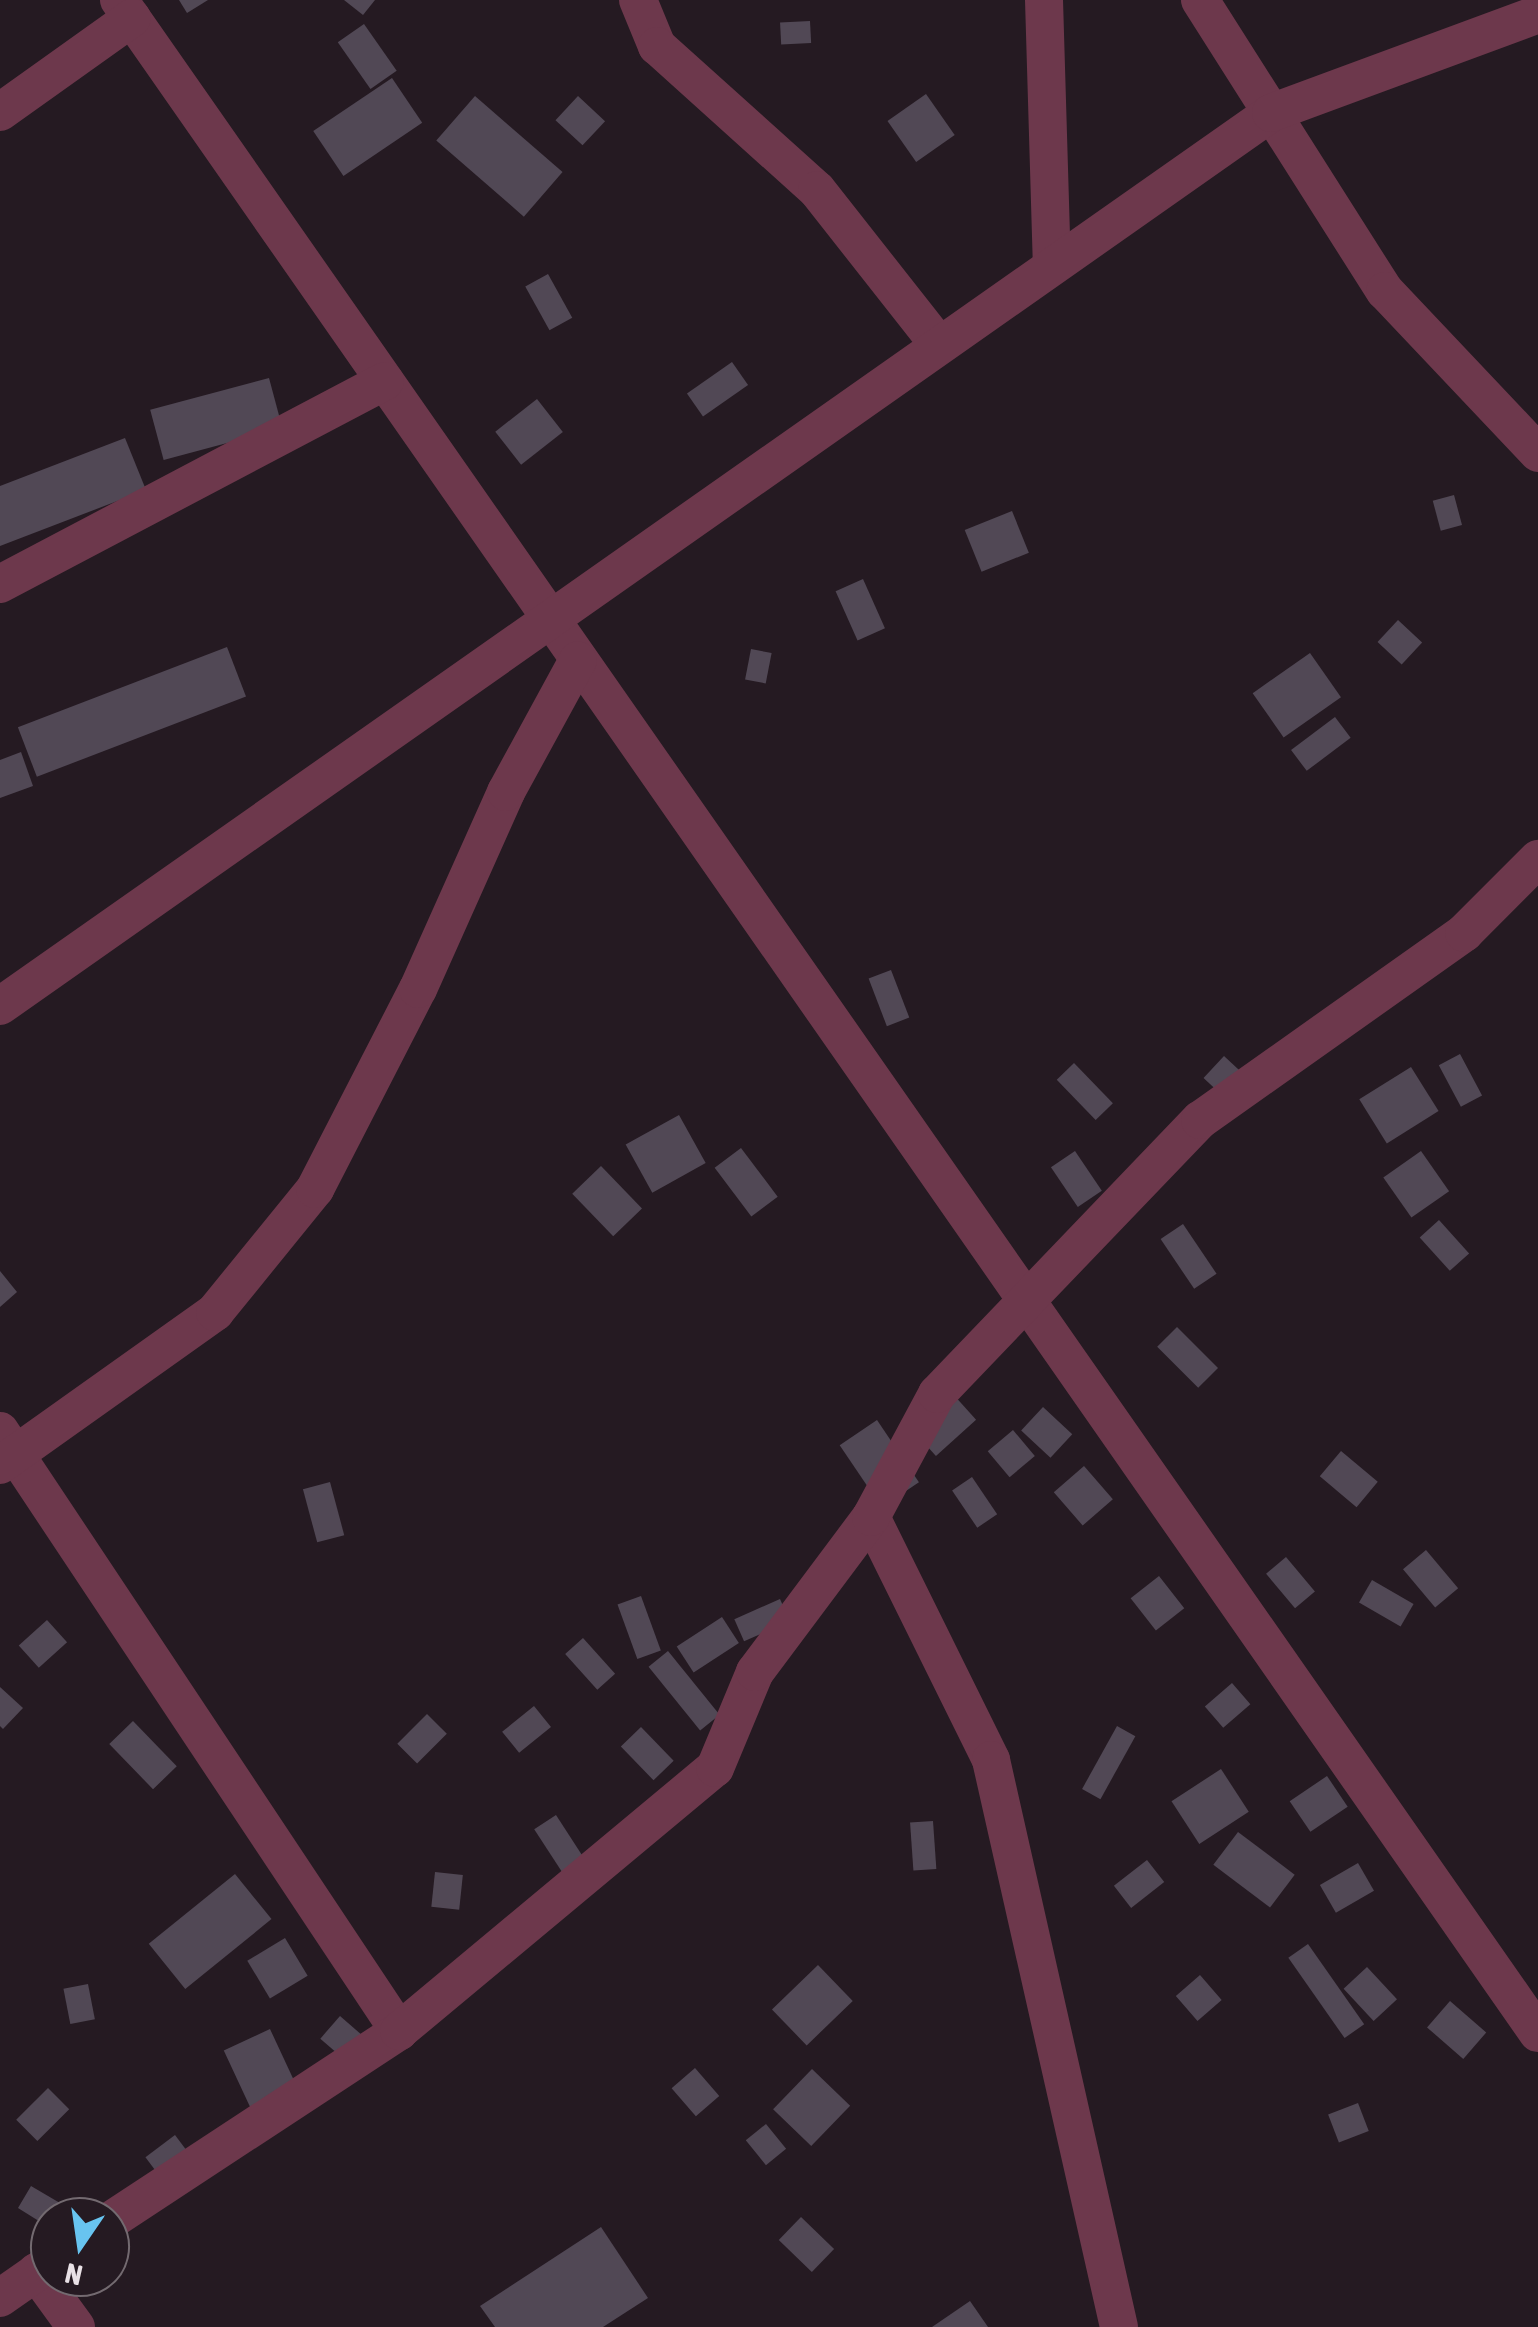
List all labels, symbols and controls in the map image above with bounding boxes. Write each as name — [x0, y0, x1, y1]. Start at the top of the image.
north arrow — [30, 2197, 130, 2297]
text: N — [62, 2257, 85, 2292]

